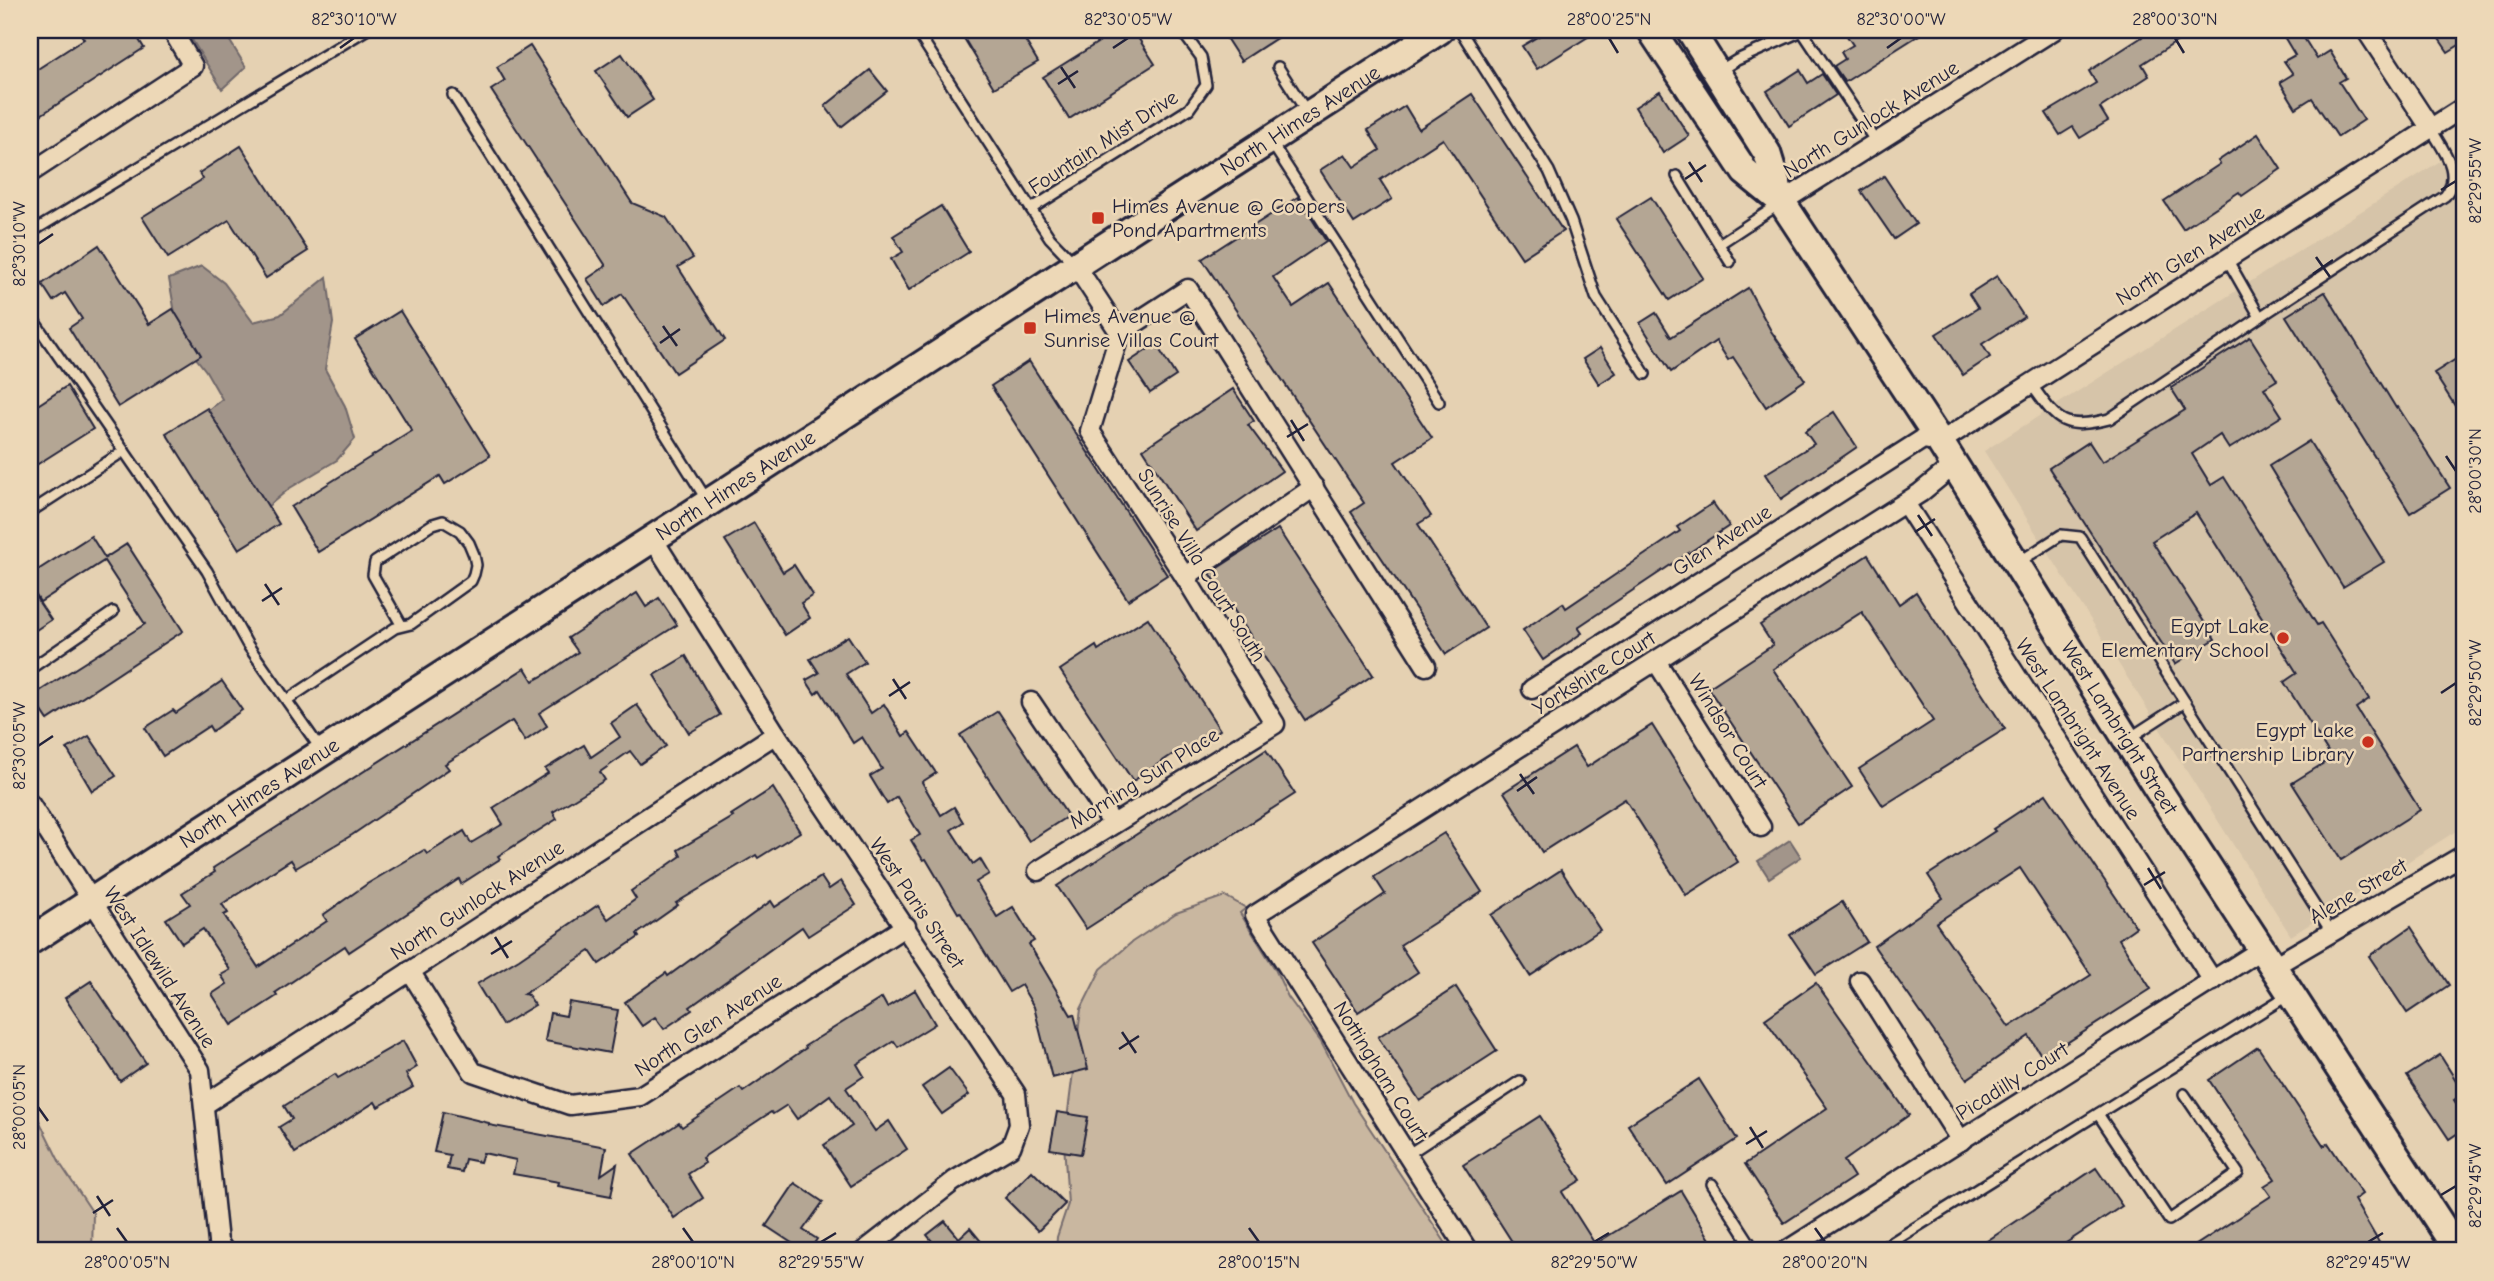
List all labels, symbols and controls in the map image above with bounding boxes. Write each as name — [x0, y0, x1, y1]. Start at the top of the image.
text: 82°30'10"W — [311, 9, 397, 30]
text: 82°30'05"W — [1084, 9, 1172, 30]
text: 28°00'25"N — [1567, 9, 1651, 30]
text: 82°30'00"W — [1856, 9, 1946, 30]
text: 28°00'30"N — [2132, 9, 2218, 30]
street label: North Gunlock Avenue — [1779, 55, 1963, 183]
street label: North Himes Avenue — [1216, 60, 1384, 181]
street label: Fountain Mist Drive — [1024, 85, 1182, 199]
text: 82°29'55"W — [2465, 138, 2486, 224]
place label: Himes Avenue @ Coopers Pond Apartments — [1112, 194, 1345, 242]
street label: North Glen Avenue — [2111, 200, 2269, 310]
text: 82°30'10"W — [9, 201, 30, 287]
marker: Himes Avenue @ Coopers Pond Apartments — [1090, 210, 1106, 226]
place label: Himes Avenue @ Sunrise Villas Court — [1044, 304, 1219, 352]
marker: Himes Avenue @ Sunrise Villas Court — [1022, 320, 1038, 336]
street label: North Himes Avenue — [651, 425, 820, 545]
text: 28°00'30"N — [2465, 428, 2486, 514]
street label: Sunrise Villa Court South — [1133, 464, 1271, 666]
street label: Glen Avenue — [1668, 499, 1776, 581]
place label: Egypt Lake Elementary School — [2101, 614, 2269, 662]
street label: Yorkshire Court — [1528, 625, 1661, 720]
marker: Egypt Lake Elementary School — [2275, 630, 2291, 646]
street label: West Lambright Avenue — [2010, 634, 2146, 824]
street label: West Lambright Street — [2056, 637, 2183, 820]
text: 82°29'50"W — [2465, 639, 2486, 726]
street label: Windsor Court — [1683, 670, 1773, 793]
text: 82°30'05"W — [9, 702, 30, 790]
place label: Egypt Lake Partnership Library — [2182, 718, 2355, 766]
street label: Morning Sun Place — [1065, 722, 1223, 834]
street label: North Himes Avenue — [175, 733, 344, 853]
marker: Egypt Lake Partnership Library — [2360, 734, 2376, 750]
street label: West Paris Street — [864, 833, 970, 974]
street label: North Gunlock Avenue — [386, 835, 568, 965]
street label: Alene Street — [2305, 853, 2412, 929]
street label: West Idlewild Avenue — [99, 882, 221, 1052]
street label: North Glen Avenue — [630, 969, 786, 1081]
street label: Nottingham Court — [1328, 997, 1434, 1146]
street label: Picadilly Court — [1951, 1036, 2073, 1125]
text: 28°00'05"N — [9, 1064, 30, 1150]
text: 82°29'45"W — [2465, 1143, 2486, 1228]
text: 28°00'05"N — [84, 1252, 170, 1273]
text: 28°00'10"N — [651, 1252, 735, 1273]
text: 82°29'55"W — [778, 1252, 864, 1273]
text: 28°00'15"N — [1218, 1252, 1300, 1273]
text: 82°29'50"W — [1551, 1252, 1638, 1273]
text: 28°00'20"N — [1782, 1252, 1868, 1273]
text: 82°29'45"W — [2326, 1252, 2411, 1273]

